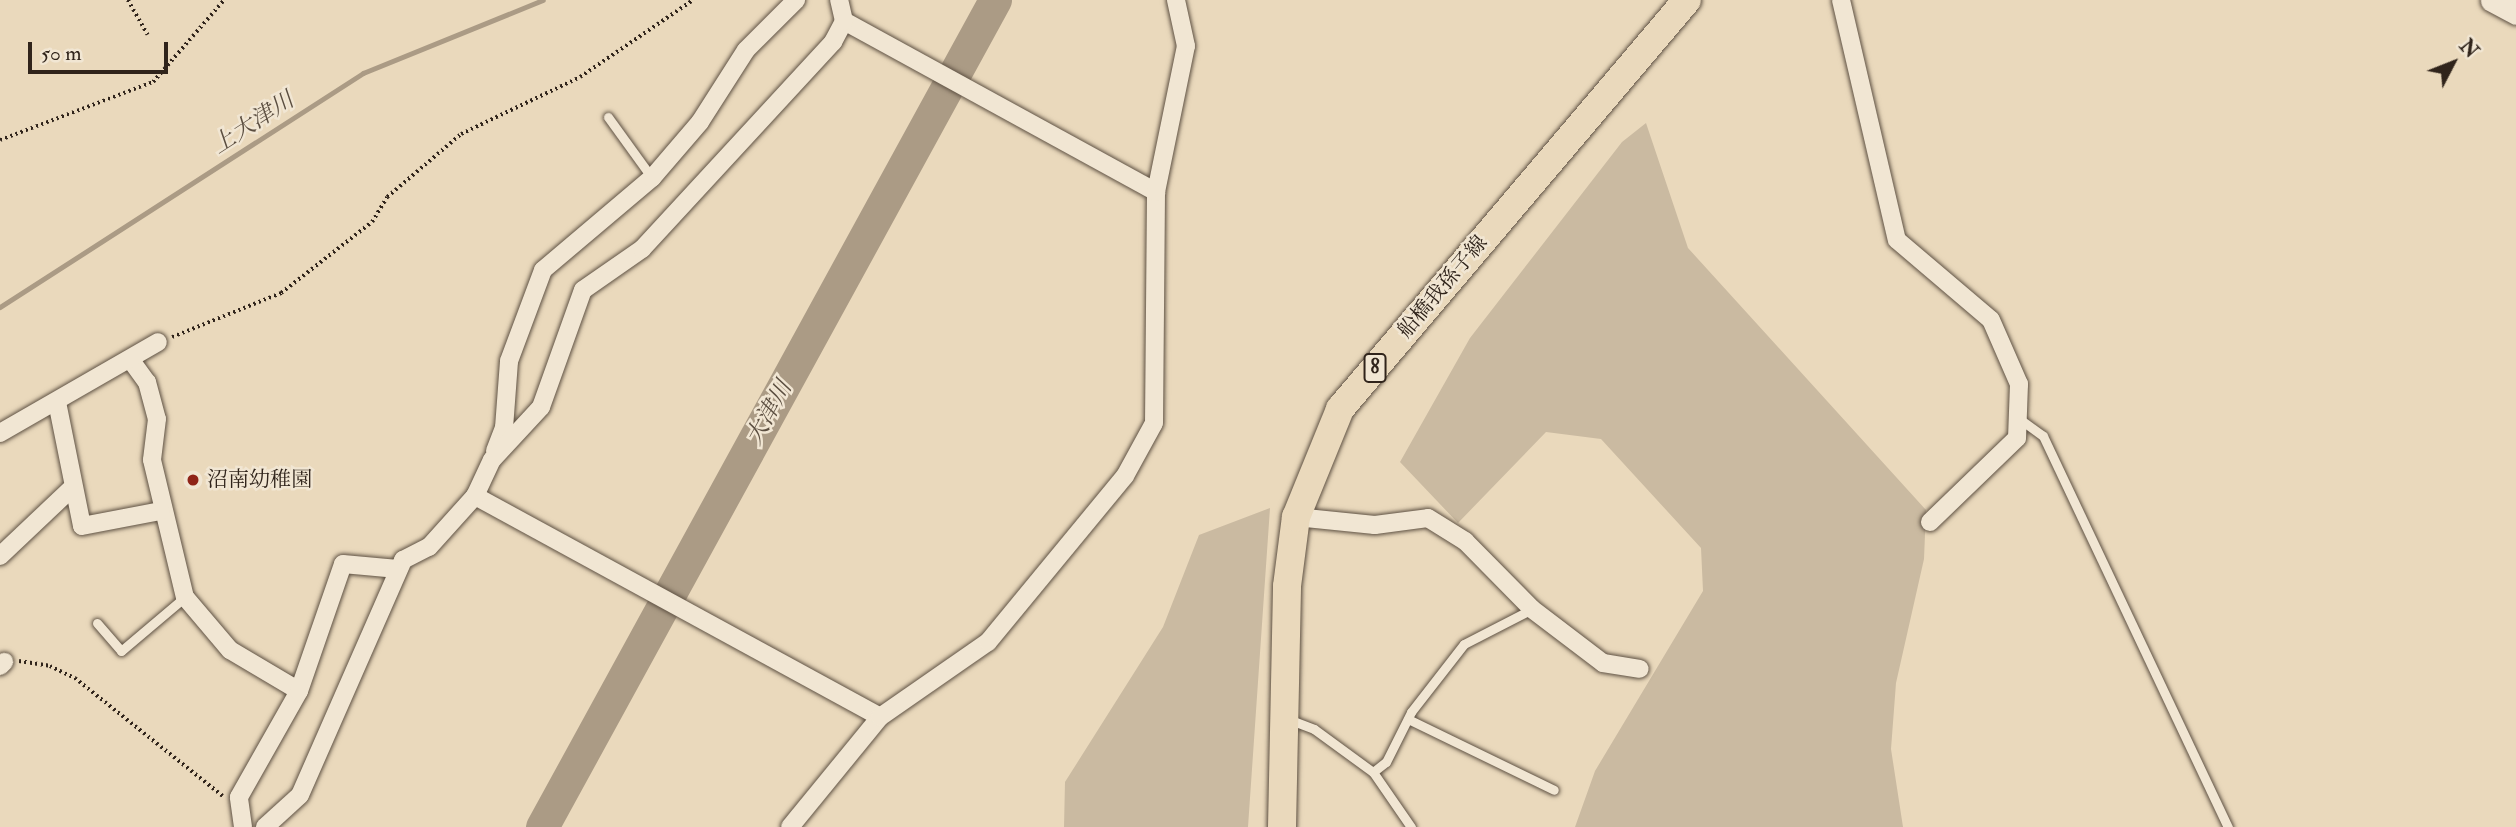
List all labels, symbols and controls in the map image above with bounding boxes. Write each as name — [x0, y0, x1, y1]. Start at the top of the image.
scale bar — [32, 28, 172, 72]
north arrow — [2418, 28, 2488, 98]
text: N — [2454, 35, 2483, 63]
text: 50 m — [41, 40, 82, 67]
water label: 上大津川 — [207, 86, 299, 160]
street label: 船橋我孫子線 — [1393, 231, 1493, 343]
road number: 8 — [1363, 352, 1387, 384]
water label: 大津川 — [740, 376, 798, 450]
place label: 沼南幼稚園 — [207, 467, 312, 493]
marker: 沼南幼稚園 — [185, 472, 201, 488]

